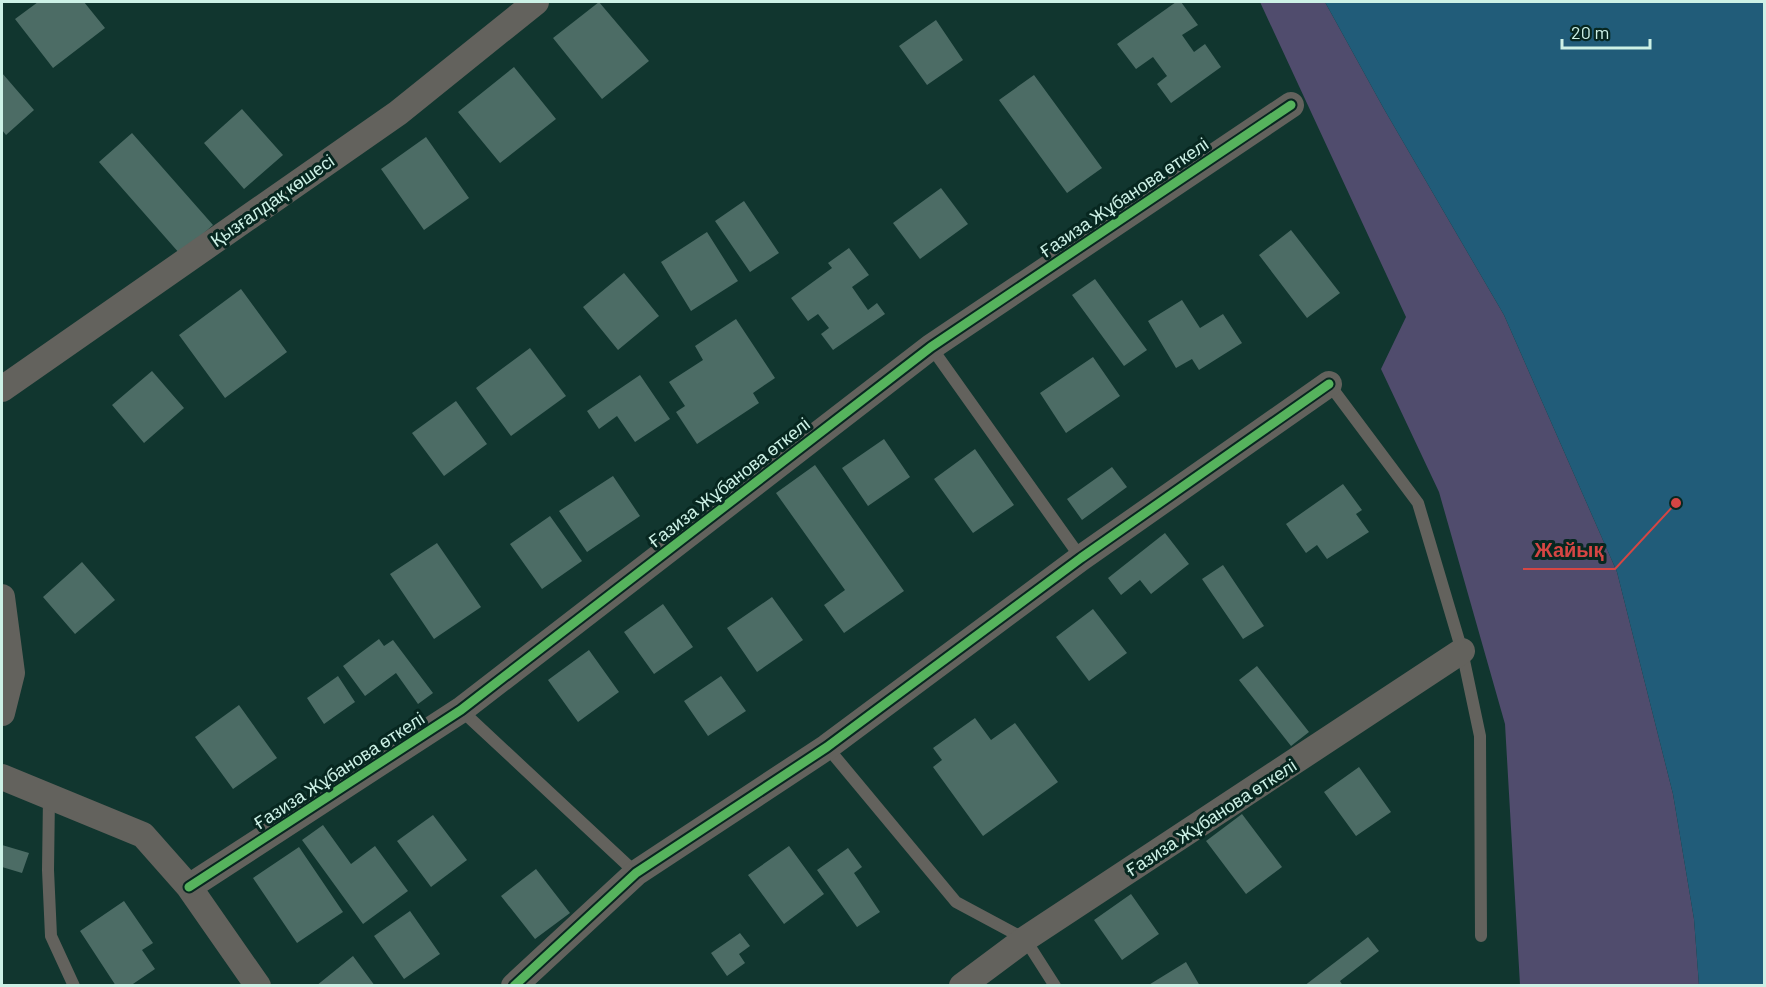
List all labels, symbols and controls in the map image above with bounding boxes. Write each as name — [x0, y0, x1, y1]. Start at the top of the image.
scale bar — [1562, 12, 1650, 50]
text: 20 m — [1571, 21, 1609, 43]
street label: Ғазиза Жұбанова өткелі — [1035, 132, 1212, 262]
street label: Қызғалдақ көшесі — [206, 149, 338, 251]
street label: Ғазиза Жұбанова өткелі — [643, 412, 814, 552]
callout: Жайық — [1523, 531, 1615, 569]
text: Жайық — [1534, 537, 1604, 561]
street label: Ғазиза Жұбанова өткелі — [249, 707, 428, 834]
street label: Ғазиза Жұбанова өткелі — [1121, 754, 1300, 881]

